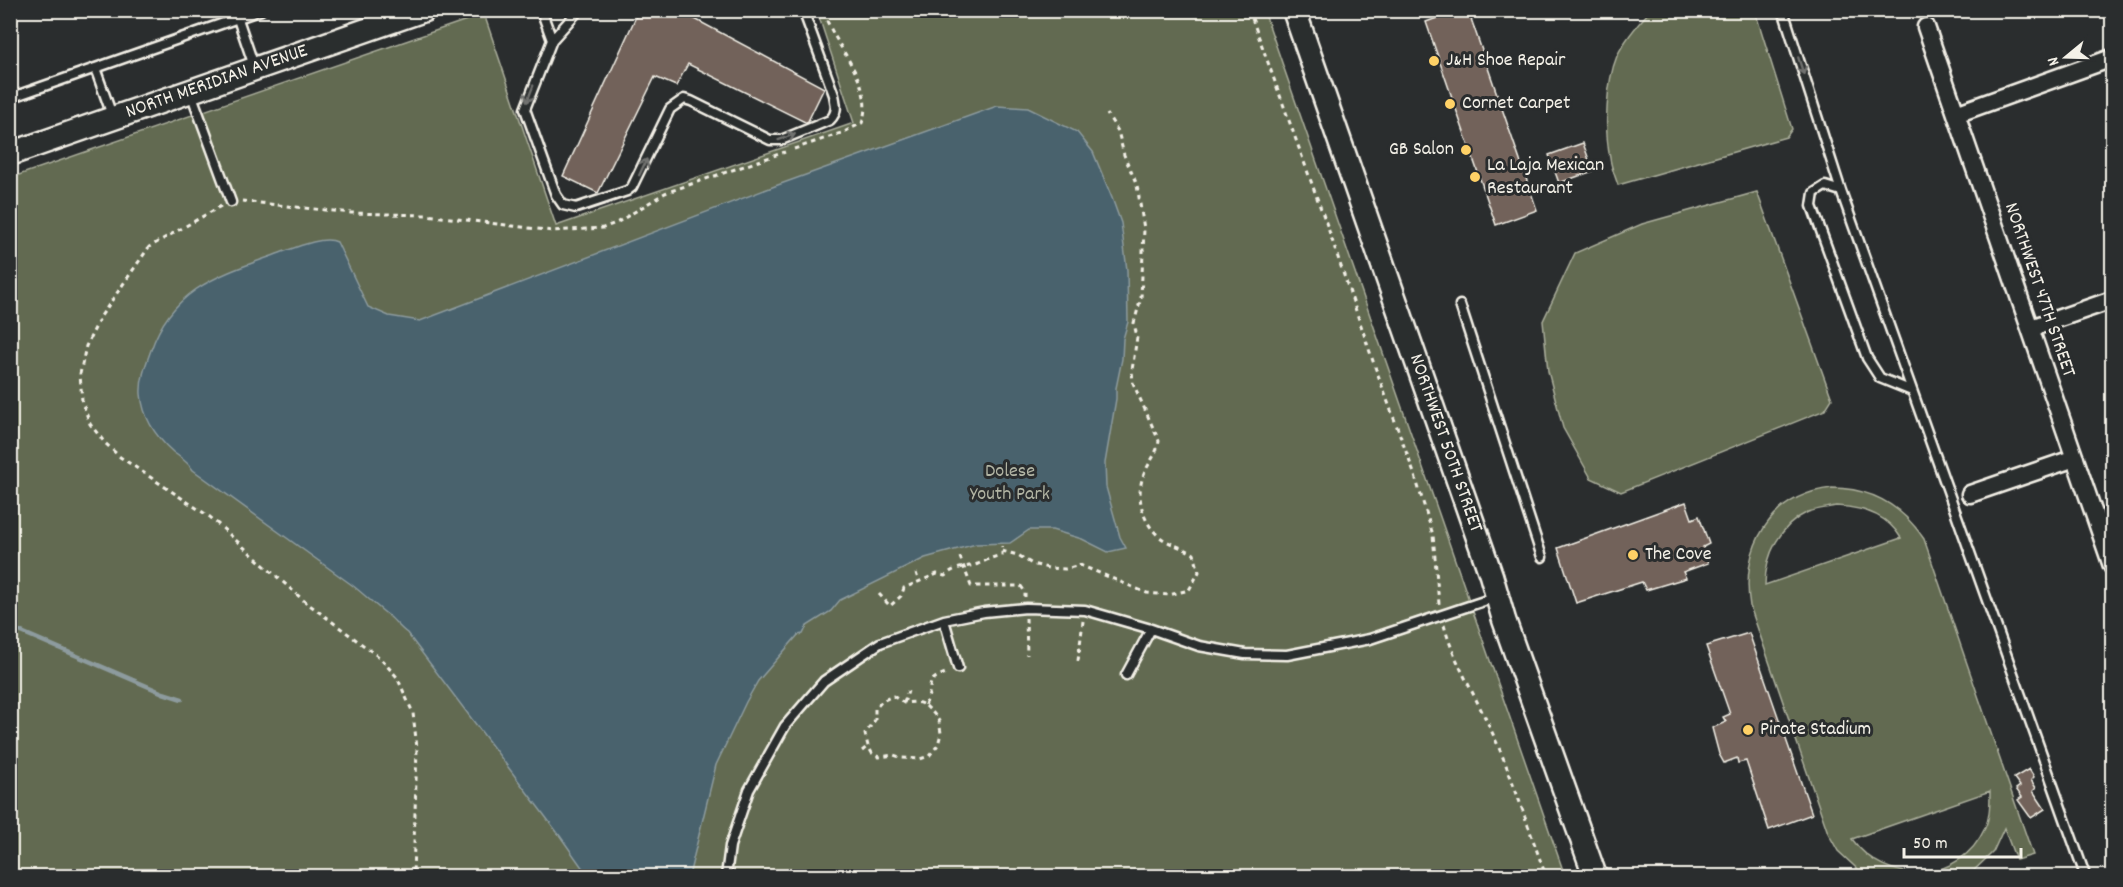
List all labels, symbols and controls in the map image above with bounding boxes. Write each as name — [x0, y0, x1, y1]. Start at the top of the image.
north arrow — [2036, 27, 2096, 87]
street label: NORTH MERIDIAN AVENUE — [122, 37, 312, 127]
place label: J&H Shoe Repair — [1446, 47, 1566, 75]
text: N — [2042, 53, 2066, 69]
marker: J&H Shoe Repair — [1427, 54, 1441, 68]
one-way arrow — [1796, 56, 1807, 75]
one-way arrow — [524, 84, 535, 103]
place label: Cornet Carpet — [1462, 90, 1570, 118]
marker: Cornet Carpet — [1443, 97, 1457, 111]
one-way arrow — [777, 131, 796, 142]
place label: GB Salon — [1389, 136, 1454, 164]
marker: GB Salon — [1459, 143, 1473, 157]
place label: La Laja Mexican Restaurant — [1487, 152, 1604, 203]
one-way arrow — [637, 159, 649, 177]
marker: La Laja Mexican Restaurant — [1468, 170, 1482, 184]
street label: NORTHWEST 47TH STREET — [1996, 199, 2082, 381]
street label: NORTHWEST 50TH STREET — [1401, 350, 1489, 536]
park label: Dolese Youth Park — [970, 458, 1050, 509]
place label: The Cove — [1645, 541, 1712, 569]
marker: The Cove — [1626, 548, 1640, 562]
place label: Pirate Stadium — [1760, 716, 1871, 744]
marker: Pirate Stadium — [1741, 723, 1755, 737]
scale bar — [1904, 821, 2021, 859]
text: 50 m — [1913, 832, 1948, 857]

